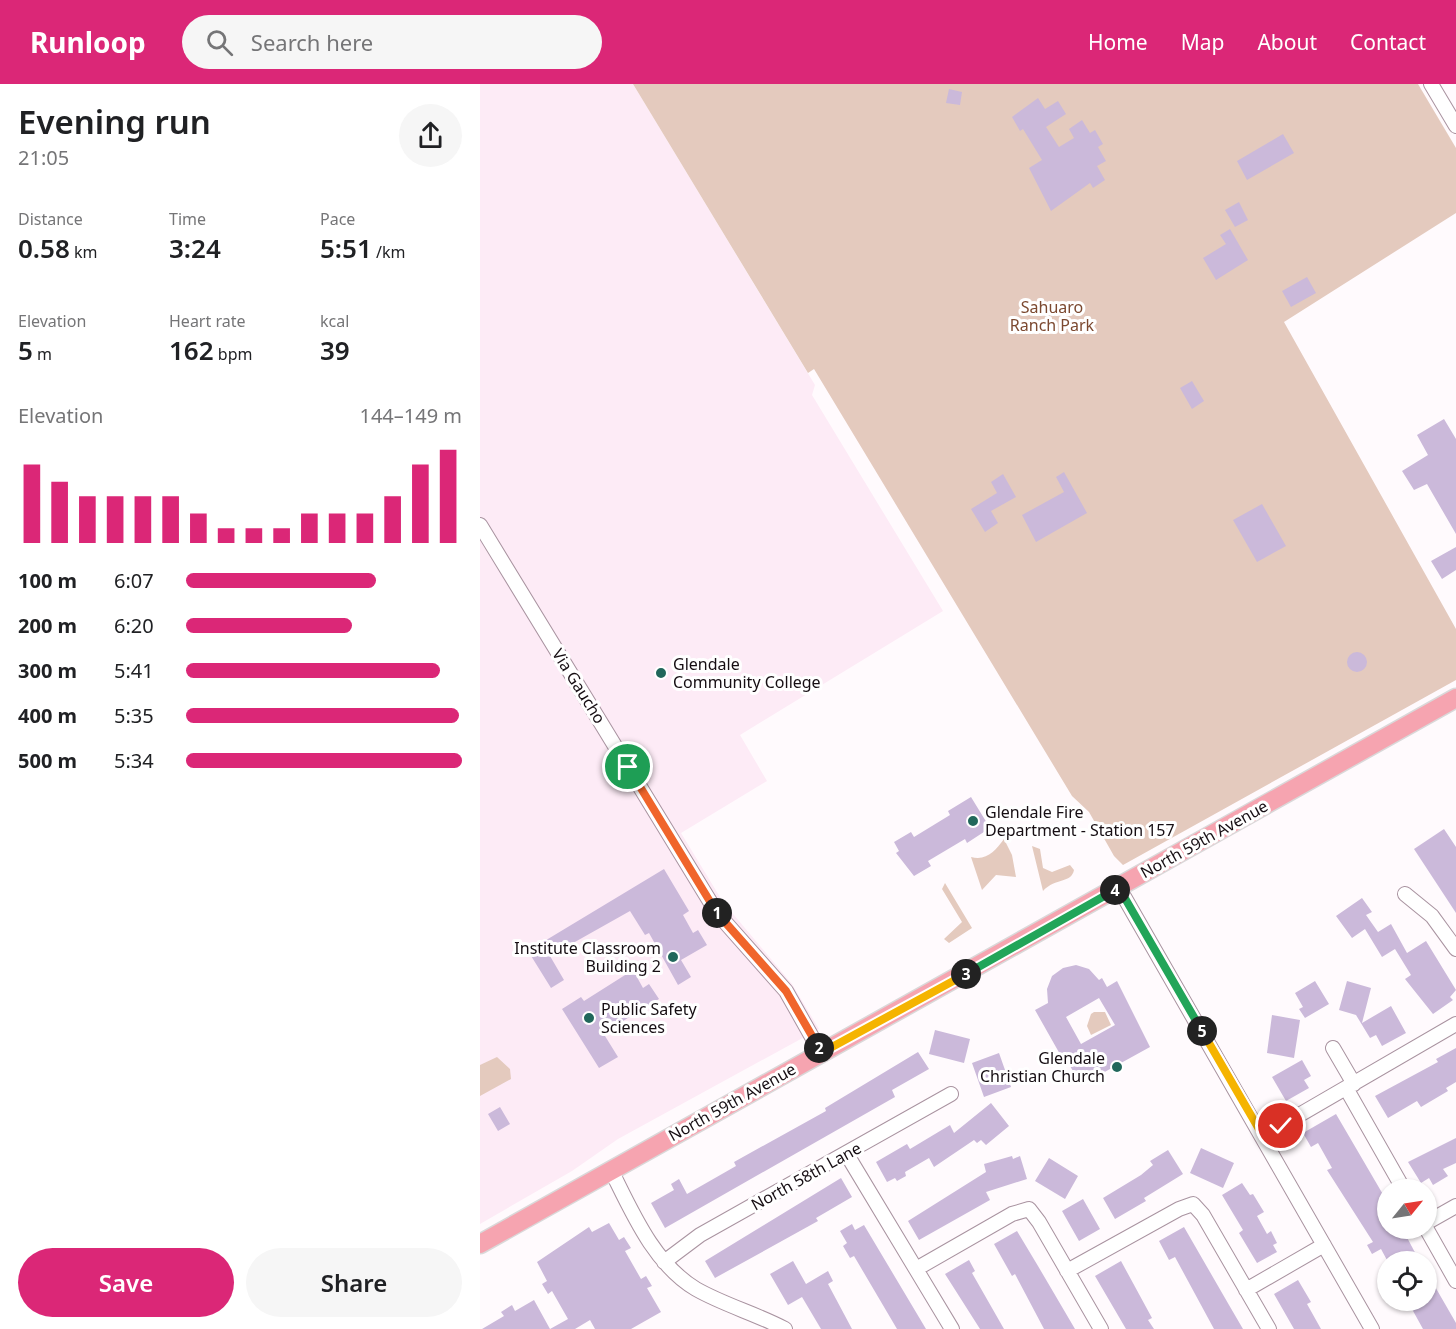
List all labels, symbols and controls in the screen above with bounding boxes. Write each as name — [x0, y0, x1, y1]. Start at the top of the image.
search box — [182, 15, 602, 69]
text: Runloop — [30, 23, 146, 61]
icon: search — [203, 26, 236, 59]
text: Search here — [251, 27, 373, 57]
text: Home — [1088, 28, 1148, 56]
text: Map — [1181, 28, 1224, 56]
text: About — [1257, 28, 1317, 56]
text: Contact — [1350, 28, 1426, 56]
text: Evening run — [18, 99, 211, 144]
button: share — [399, 104, 462, 167]
text: 21:05 — [18, 144, 69, 171]
text: Distance — [18, 208, 83, 230]
text: Time — [169, 208, 206, 230]
text: Pace — [320, 208, 355, 230]
text: 0.58 — [18, 230, 70, 266]
text: 3:24 — [169, 230, 221, 266]
text: 5:51 — [320, 230, 372, 266]
text: km — [70, 241, 97, 263]
text: /km — [372, 241, 405, 263]
park label: Sahuaro Ranch Park — [1010, 296, 1095, 336]
text: Elevation — [18, 310, 86, 332]
text: Heart rate — [169, 310, 245, 332]
text: kcal — [320, 310, 349, 332]
text: 5 — [18, 332, 33, 368]
text: 162 — [169, 332, 214, 368]
text: 39 — [320, 332, 350, 368]
text: m — [33, 343, 52, 365]
text: bpm — [214, 343, 252, 365]
text: Elevation — [18, 402, 103, 429]
text: 144–149 m — [359, 402, 462, 429]
text: 100 m — [18, 567, 77, 594]
text: 6:07 — [114, 567, 154, 594]
text: 200 m — [18, 612, 77, 639]
text: 6:20 — [114, 612, 154, 639]
street label: Via Gaucho — [547, 644, 611, 728]
place label: Glendale Community College — [673, 653, 821, 693]
text: 300 m — [18, 657, 77, 684]
text: 5:41 — [114, 657, 154, 684]
marker: Glendale Community College — [654, 666, 668, 680]
text: 400 m — [18, 702, 77, 729]
text: 5:35 — [114, 702, 154, 729]
pin — [602, 741, 653, 792]
text: 500 m — [18, 747, 77, 774]
text: 5:34 — [114, 747, 154, 774]
icon: arrive — [611, 750, 644, 783]
street label: North 59th Avenue — [1136, 795, 1272, 883]
place label: Glendale Fire Department - Station 157 — [985, 801, 1175, 841]
marker: Glendale Fire Department - Station 157 — [966, 814, 980, 828]
pin: 4 — [1100, 875, 1130, 905]
text: 4 — [1110, 879, 1120, 901]
pin: 1 — [702, 898, 732, 928]
text: 1 — [712, 902, 722, 924]
place label: Institute Classroom Building 2 — [514, 937, 661, 977]
marker: Institute Classroom Building 2 — [666, 950, 680, 964]
pin: 3 — [951, 959, 981, 989]
text: 3 — [961, 963, 971, 985]
place label: Public Safety Sciences — [601, 998, 698, 1038]
marker: Public Safety Sciences — [582, 1011, 596, 1025]
pin: 5 — [1187, 1016, 1217, 1046]
text: 5 — [1197, 1020, 1207, 1042]
pin: 2 — [804, 1033, 834, 1063]
text: 2 — [814, 1037, 824, 1059]
place label: Glendale Christian Church — [980, 1047, 1105, 1087]
street label: North 59th Avenue — [664, 1058, 800, 1146]
marker: Glendale Christian Church — [1110, 1060, 1124, 1074]
pin — [1255, 1100, 1306, 1151]
icon: check — [1264, 1109, 1297, 1142]
street label: North 58th Lane — [747, 1137, 865, 1215]
north arrow — [1377, 1179, 1437, 1239]
map controls — [1377, 1179, 1437, 1311]
button: Save — [18, 1248, 234, 1317]
button: Share — [246, 1248, 462, 1317]
button: locate — [1377, 1251, 1437, 1311]

